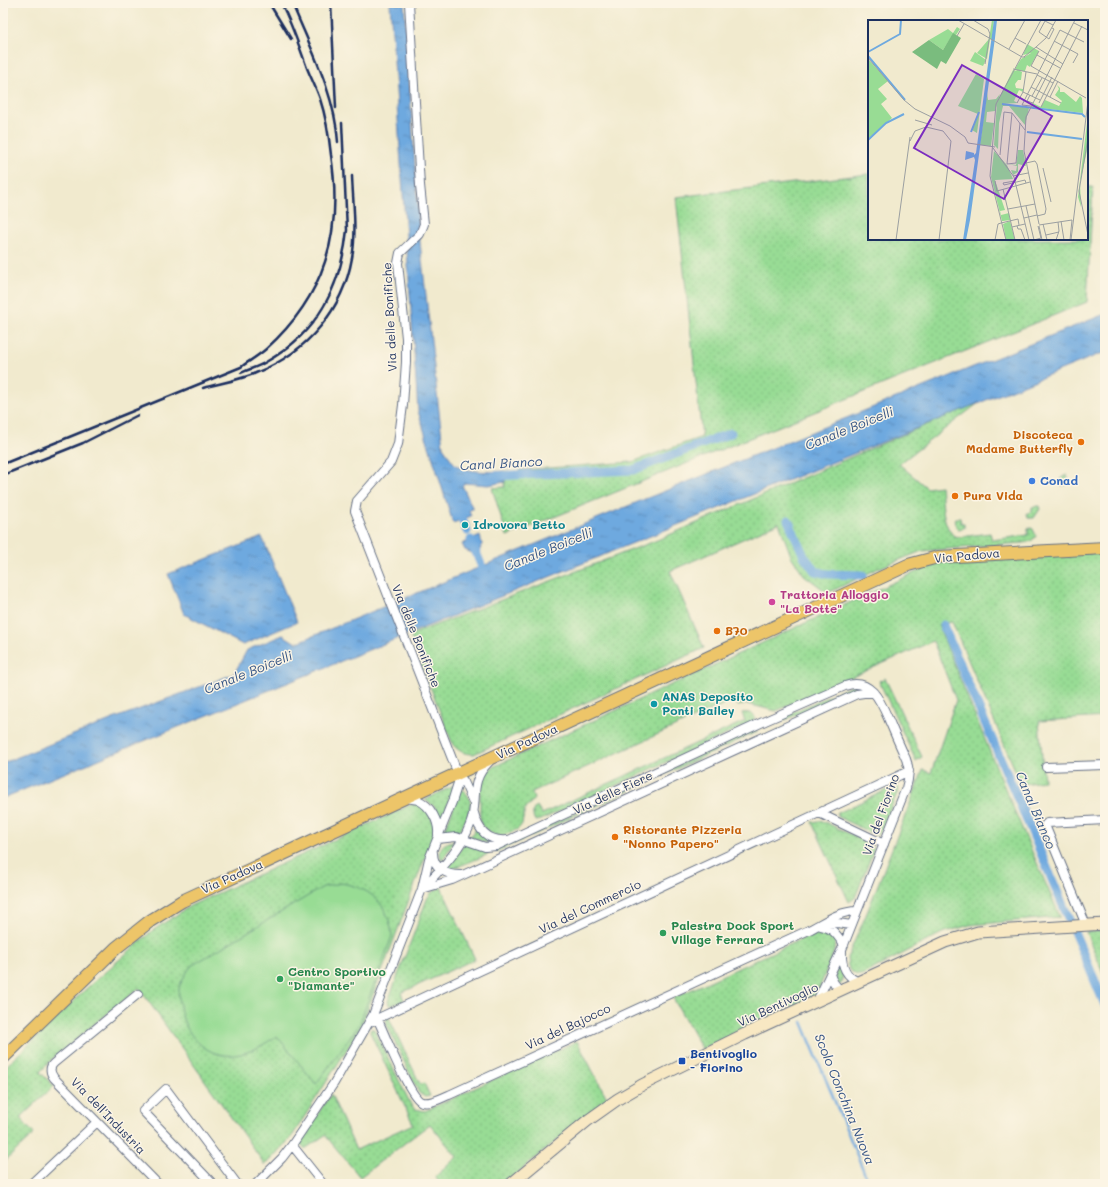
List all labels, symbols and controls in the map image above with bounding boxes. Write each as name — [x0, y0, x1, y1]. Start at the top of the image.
inset map — [868, 20, 1088, 240]
street label: Via delle Bonifiche — [378, 262, 400, 372]
water label: Canale Boicelli — [802, 402, 896, 453]
place label: Discoteca Madame Butterfly — [966, 426, 1073, 456]
marker: Discoteca Madame Butterfly — [1076, 437, 1086, 447]
water label: Canal Bianco — [459, 452, 543, 473]
place label: Conad — [1040, 472, 1078, 488]
marker: Conad — [1027, 476, 1037, 486]
place label: Pura Vida — [963, 487, 1023, 503]
marker: Pura Vida — [950, 491, 960, 501]
place label: Idrovora Betto — [473, 516, 565, 532]
marker: Idrovora Betto — [460, 520, 470, 530]
water label: Canale Boicelli — [501, 523, 595, 574]
street label: Via Padova — [933, 544, 1001, 566]
street label: Via delle Bonifiche — [389, 582, 445, 689]
place label: Trattoria Alloggio "La Botte" — [780, 586, 888, 616]
marker: Trattoria Alloggio "La Botte" — [767, 597, 777, 607]
place label: B70 — [725, 622, 748, 638]
marker: B70 — [712, 626, 722, 636]
water label: Canale Boicelli — [201, 646, 295, 697]
place label: ANAS Deposito Ponti Bailey — [662, 688, 753, 718]
marker: ANAS Deposito Ponti Bailey — [649, 699, 659, 709]
street label: Via Padova — [493, 720, 560, 762]
street label: Via delle Fiere — [570, 767, 655, 818]
water label: Canal Bianco — [1012, 768, 1061, 852]
street label: Via del Fiorino — [858, 772, 902, 858]
place label: Ristorante Pizzeria "Nonno Papero" — [623, 821, 742, 851]
marker: Ristorante Pizzeria "Nonno Papero" — [610, 832, 620, 842]
street label: Via Padova — [198, 855, 265, 897]
street label: Via del Commercio — [536, 875, 643, 937]
place label: Palestra Dock Sport Village Ferrara — [671, 917, 794, 947]
marker: Palestra Dock Sport Village Ferrara — [658, 928, 668, 938]
place label: Centro Sportivo "Diamante" — [288, 963, 386, 993]
marker: Centro Sportivo "Diamante" — [275, 974, 285, 984]
street label: Via Bentivoglio — [735, 978, 821, 1030]
street label: Via del Bajocco — [523, 999, 613, 1053]
water label: Scolo Conchina Nuova — [811, 1031, 880, 1167]
place label: Bentivoglio - Fiorino — [690, 1045, 757, 1075]
marker: Bentivoglio - Fiorino — [677, 1056, 687, 1066]
street label: Via dell'Industria — [68, 1074, 149, 1157]

